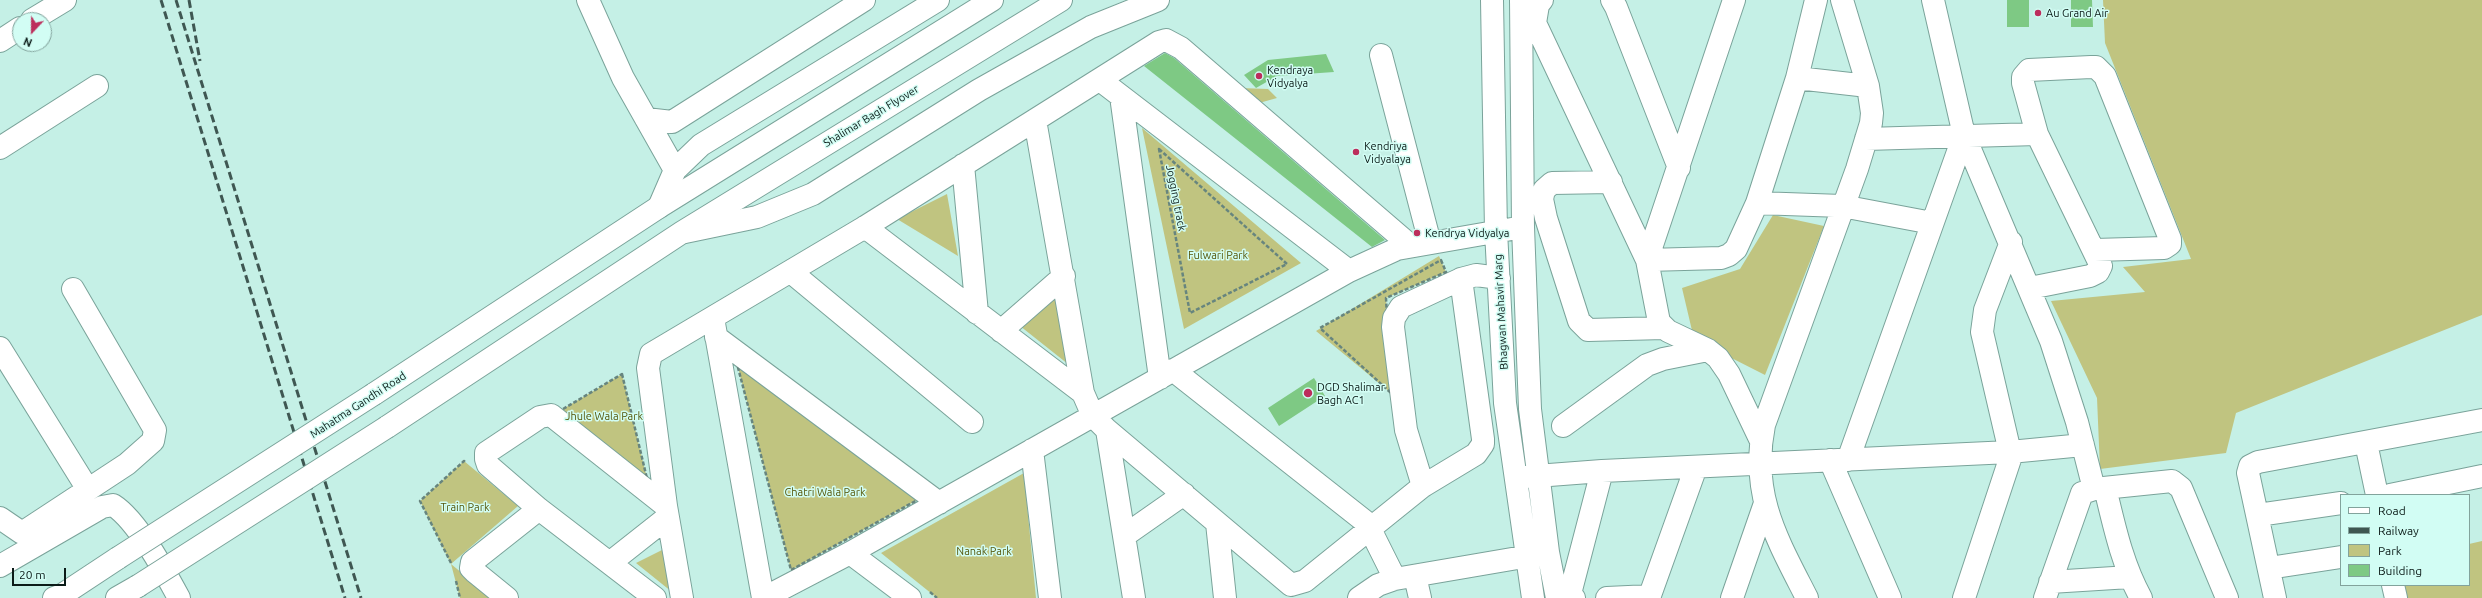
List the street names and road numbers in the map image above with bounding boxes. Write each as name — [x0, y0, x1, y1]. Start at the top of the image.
street label: Shalimar Bagh Flyover — [821, 82, 921, 150]
street label: Jogging track — [1163, 164, 1189, 232]
street label: Bhagwan Mahavir Marg — [1491, 254, 1511, 370]
street label: Mahatma Gandhi Road — [308, 369, 408, 441]

